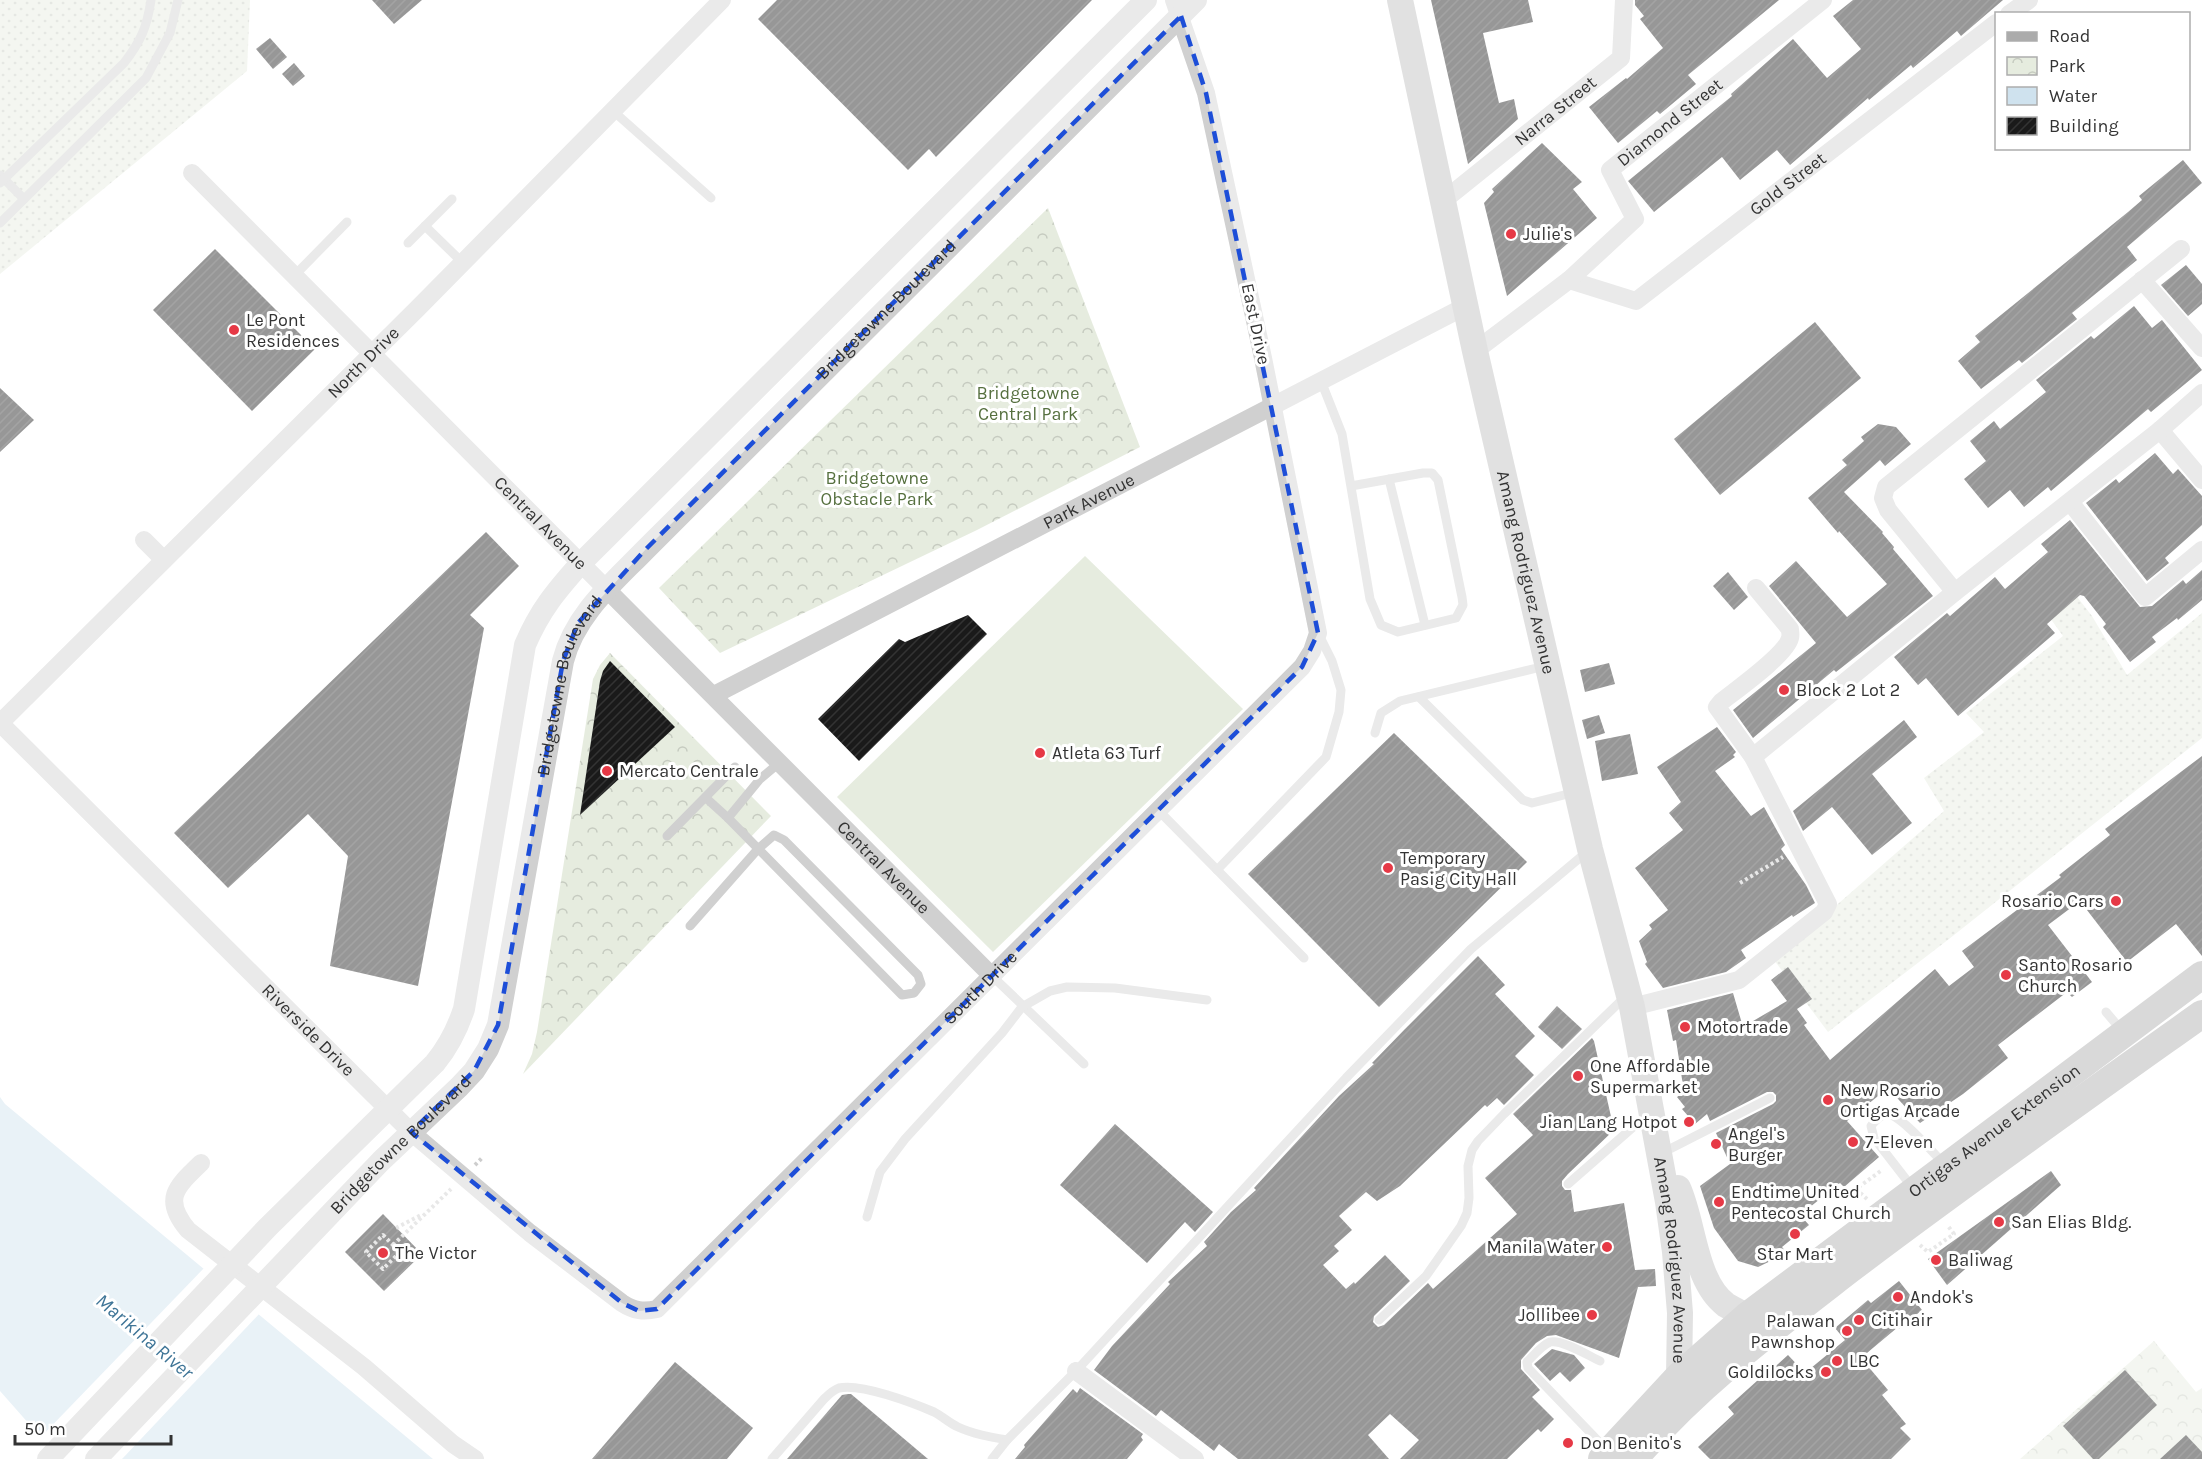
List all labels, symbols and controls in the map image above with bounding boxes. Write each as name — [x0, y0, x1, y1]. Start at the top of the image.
legend — [1995, 12, 2190, 150]
text: Road — [2049, 25, 2090, 47]
text: Park — [2049, 55, 2086, 77]
street label: Narra Street — [1510, 71, 1601, 150]
street label: Diamond Street — [1612, 73, 1727, 171]
text: Water — [2049, 85, 2097, 107]
text: Building — [2049, 115, 2119, 137]
street label: Gold Street — [1745, 147, 1831, 220]
place label: Julie's — [1523, 223, 1573, 245]
marker: Julie's — [1504, 227, 1518, 241]
street label: Bridgetowne Boulevard — [811, 235, 961, 384]
street label: East Drive — [1237, 281, 1275, 367]
place label: Le Pont Residences — [246, 309, 340, 352]
street label: North Drive — [323, 322, 404, 403]
marker: Le Pont Residences — [227, 323, 241, 337]
park label: Bridgetowne Central Park — [977, 382, 1079, 425]
park label: Bridgetowne Obstacle Park — [821, 467, 933, 510]
street label: Park Avenue — [1039, 468, 1138, 534]
street label: Amang Rodriguez Avenue — [1492, 468, 1560, 676]
street label: Central Avenue — [489, 472, 592, 574]
street label: Bridgetowne Boulevard — [532, 591, 607, 778]
place label: Block 2 Lot 2 — [1796, 679, 1900, 701]
marker: Block 2 Lot 2 — [1777, 683, 1791, 697]
place label: Atleta 63 Turf — [1052, 742, 1162, 764]
marker: Atleta 63 Turf — [1033, 746, 1047, 760]
place label: Mercato Centrale — [619, 760, 759, 782]
marker: Mercato Centrale — [600, 764, 614, 778]
street label: Central Avenue — [832, 816, 935, 919]
place label: Temporary Pasig City Hall — [1400, 847, 1517, 890]
marker: Temporary Pasig City Hall — [1381, 861, 1395, 875]
place label: Rosario Cars — [2001, 890, 2104, 912]
marker: Rosario Cars — [2109, 894, 2123, 908]
street label: South Drive — [938, 946, 1022, 1029]
place label: Santo Rosario Church — [2018, 954, 2132, 997]
marker: Santo Rosario Church — [1999, 968, 2013, 982]
street label: Riverside Drive — [257, 979, 359, 1081]
place label: Motortrade — [1697, 1016, 1788, 1038]
marker: Motortrade — [1678, 1020, 1692, 1034]
place label: One Affordable Supermarket — [1590, 1055, 1710, 1098]
street label: Ortigas Avenue Extension — [1904, 1059, 2085, 1202]
marker: One Affordable Supermarket — [1571, 1069, 1585, 1083]
street label: Bridgetowne Boulevard — [325, 1070, 476, 1219]
place label: New Rosario Ortigas Arcade — [1840, 1079, 1960, 1122]
marker: New Rosario Ortigas Arcade — [1821, 1093, 1835, 1107]
place label: Jian Lang Hotpot — [1540, 1111, 1677, 1133]
marker: Jian Lang Hotpot — [1682, 1115, 1696, 1129]
place label: Angel's Burger — [1728, 1123, 1786, 1166]
place label: 7-Eleven — [1865, 1131, 1933, 1153]
marker: 7-Eleven — [1846, 1135, 1860, 1149]
marker: Angel's Burger — [1709, 1137, 1723, 1151]
street label: Amang Rodriguez Avenue — [1649, 1155, 1691, 1364]
place label: Endtime United Pentecostal Church — [1731, 1181, 1891, 1224]
marker: Endtime United Pentecostal Church — [1712, 1195, 1726, 1209]
place label: San Elias Bldg. — [2011, 1211, 2131, 1233]
marker: San Elias Bldg. — [1992, 1215, 2006, 1229]
marker: Star Mart — [1788, 1227, 1802, 1241]
place label: Manila Water — [1486, 1236, 1595, 1258]
marker: Manila Water — [1600, 1240, 1614, 1254]
place label: The Victor — [395, 1242, 477, 1264]
place label: Star Mart — [1757, 1243, 1834, 1265]
marker: The Victor — [376, 1246, 390, 1260]
place label: Baliwag — [1948, 1249, 2013, 1271]
marker: Baliwag — [1929, 1253, 1943, 1267]
place label: Andok's — [1910, 1286, 1974, 1308]
water label: Marikina River — [91, 1289, 199, 1384]
marker: Andok's — [1891, 1290, 1905, 1304]
place label: Jollibee — [1518, 1304, 1580, 1326]
marker: Jollibee — [1585, 1308, 1599, 1322]
place label: Citihair — [1871, 1309, 1933, 1331]
place label: Palawan Pawnshop — [1751, 1310, 1835, 1353]
marker: Citihair — [1852, 1313, 1866, 1327]
marker: Palawan Pawnshop — [1840, 1324, 1854, 1338]
place label: LBC — [1849, 1350, 1880, 1372]
marker: LBC — [1830, 1354, 1844, 1368]
place label: Goldilocks — [1728, 1361, 1814, 1383]
marker: Goldilocks — [1819, 1365, 1833, 1379]
scale bar — [15, 1408, 171, 1446]
text: 50 m — [24, 1418, 66, 1440]
place label: Don Benito's — [1580, 1432, 1682, 1454]
marker: Don Benito's — [1561, 1436, 1575, 1450]

